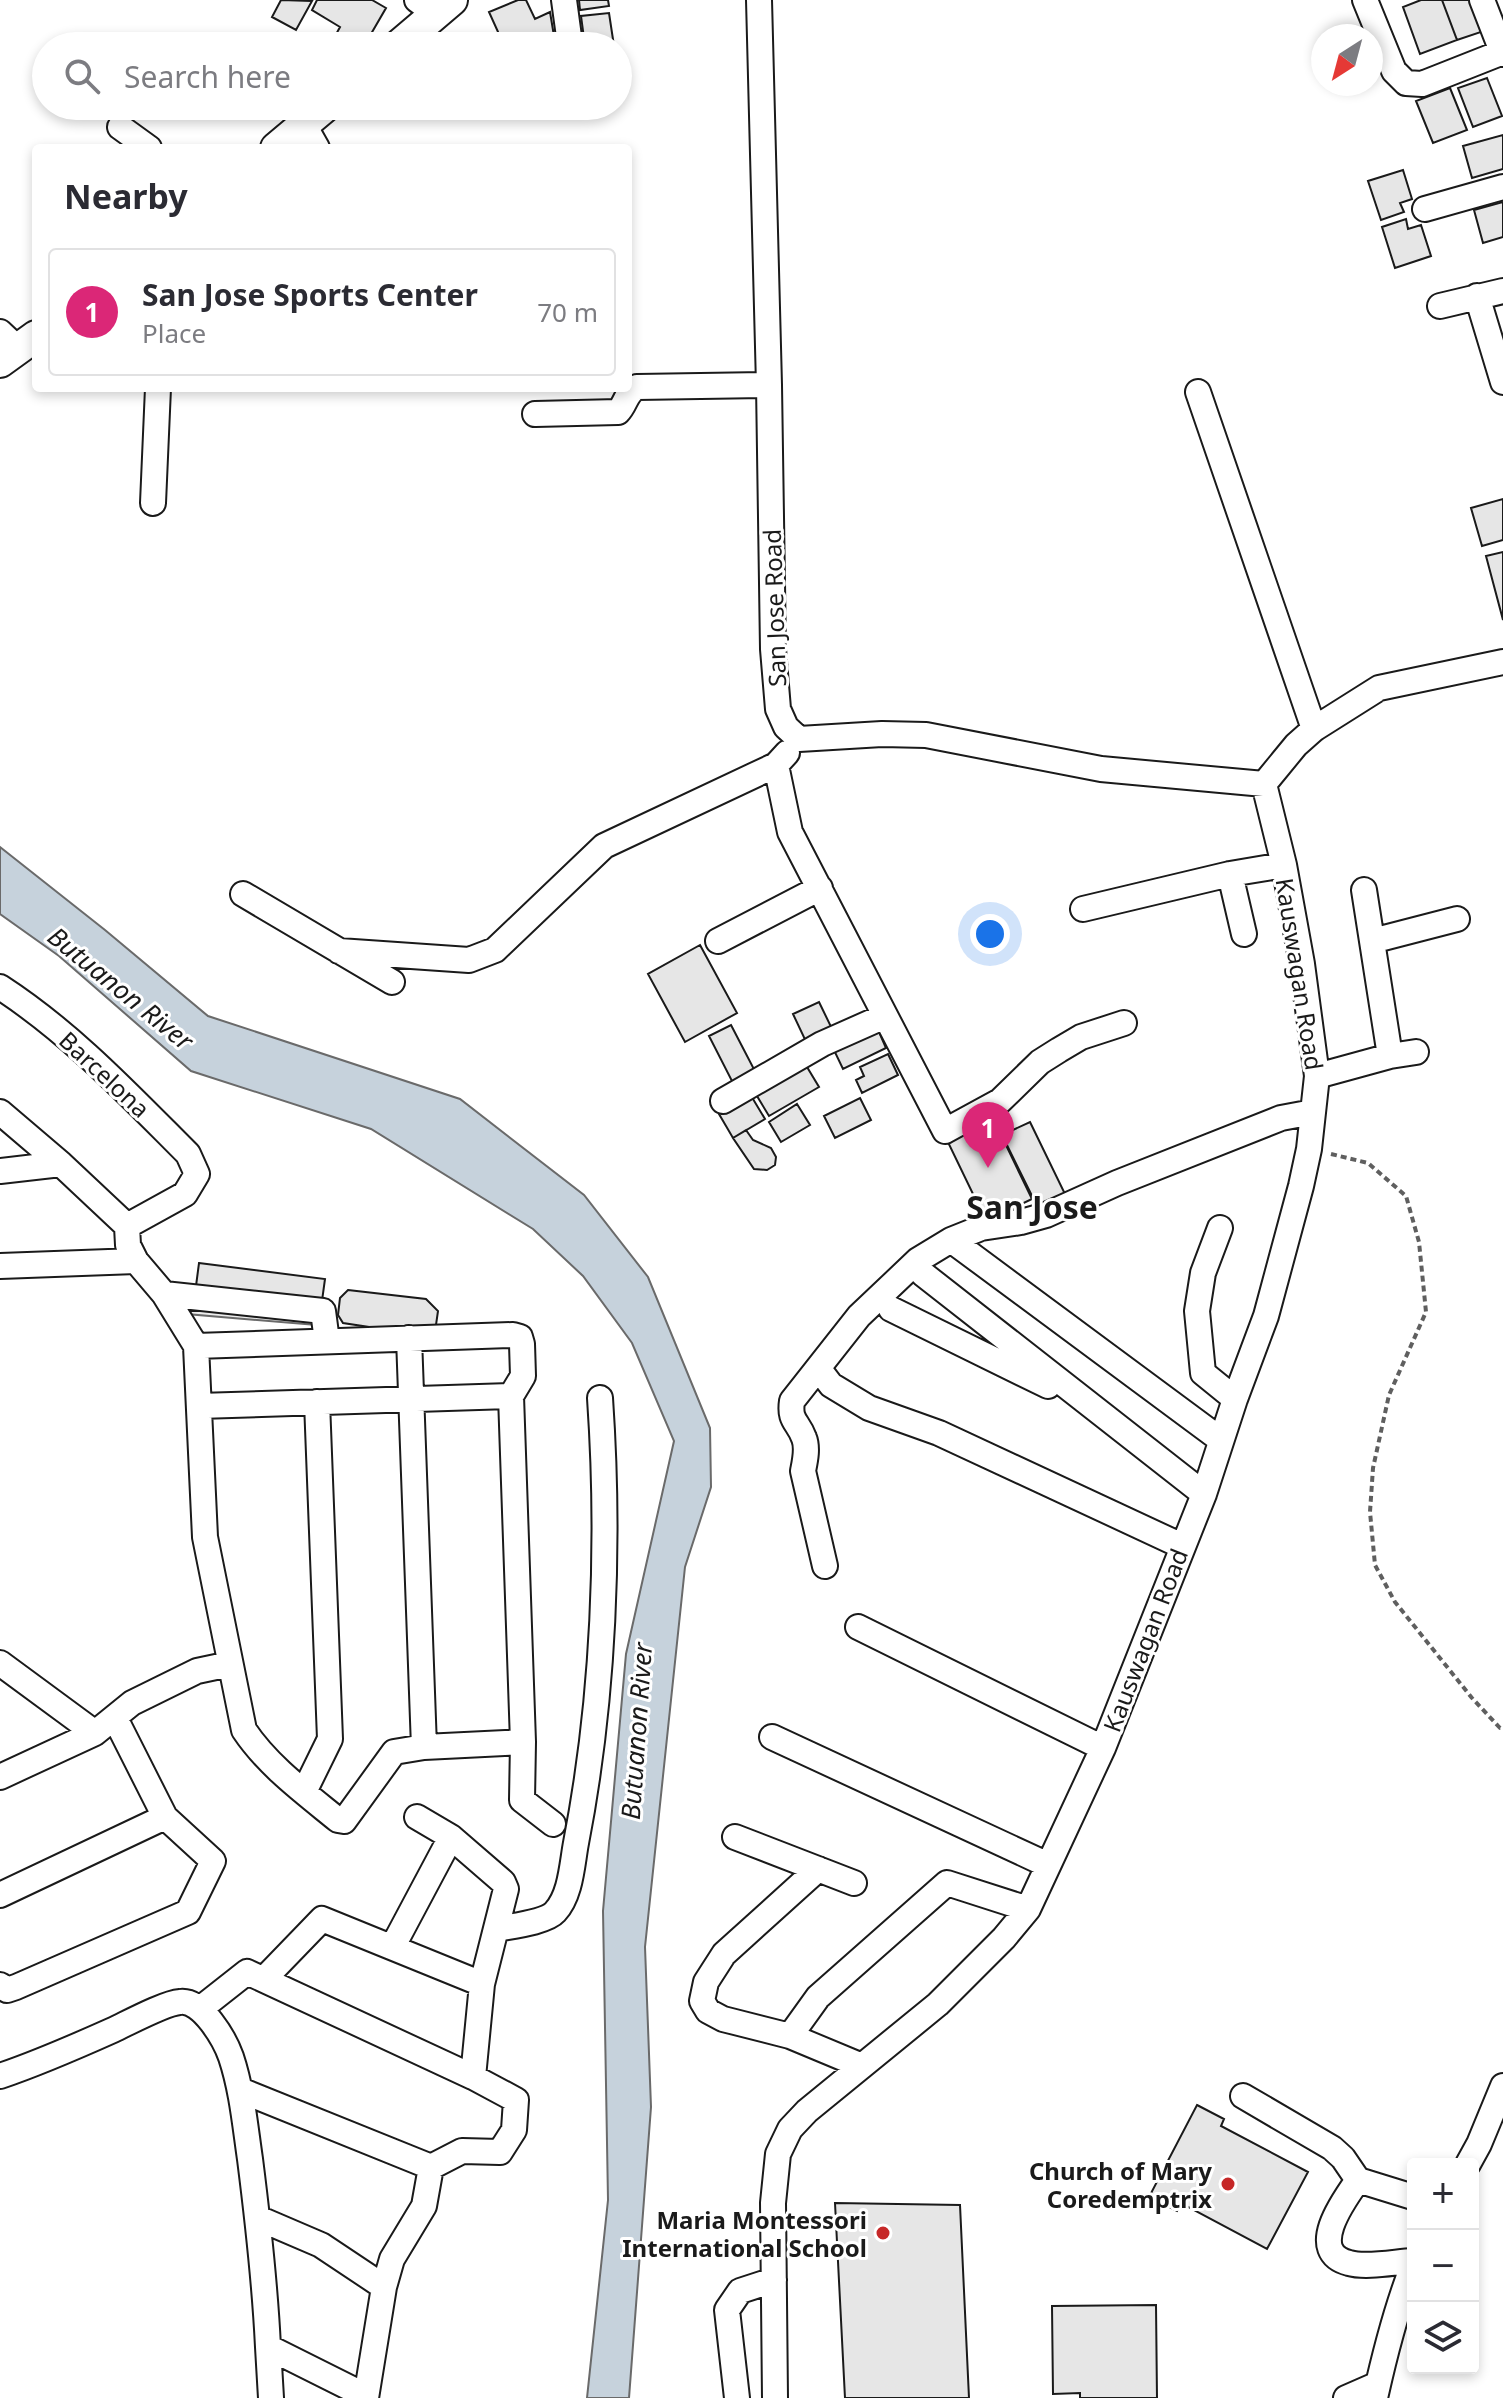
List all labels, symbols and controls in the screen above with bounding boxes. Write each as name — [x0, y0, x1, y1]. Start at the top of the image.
north arrow — [1311, 24, 1383, 96]
search box — [32, 32, 632, 120]
icon: search — [60, 54, 104, 98]
text: Search here — [124, 56, 291, 97]
text: Nearby — [64, 173, 188, 219]
text: San Jose Sports Center — [142, 274, 478, 315]
text: 1 — [85, 294, 99, 330]
text: 70 m — [537, 294, 598, 330]
text: Place — [142, 315, 206, 351]
street label: San Jose Road — [755, 529, 793, 687]
street label: Kauswagan Road — [1269, 876, 1331, 1072]
your location — [970, 914, 1010, 954]
water label: Butuanon River — [41, 918, 203, 1059]
street label: Barcelona — [53, 1024, 157, 1124]
pin: 1 — [962, 1102, 1014, 1168]
district label: San Jose — [966, 1185, 1098, 1228]
street label: Kauswagan Road — [1095, 1544, 1195, 1736]
water label: Butuanon River — [612, 1639, 660, 1821]
place label: Church of Mary Coredemptrix — [1029, 2154, 1212, 2215]
map controls — [1407, 2158, 1479, 2374]
button: + — [1407, 2158, 1479, 2230]
marker: Church of Mary Coredemptrix — [1219, 2175, 1237, 2193]
place label: Maria Montessori International School — [622, 2203, 867, 2264]
marker: Maria Montessori International School — [874, 2224, 892, 2242]
button: − — [1407, 2230, 1479, 2302]
button: layers — [1407, 2302, 1479, 2374]

